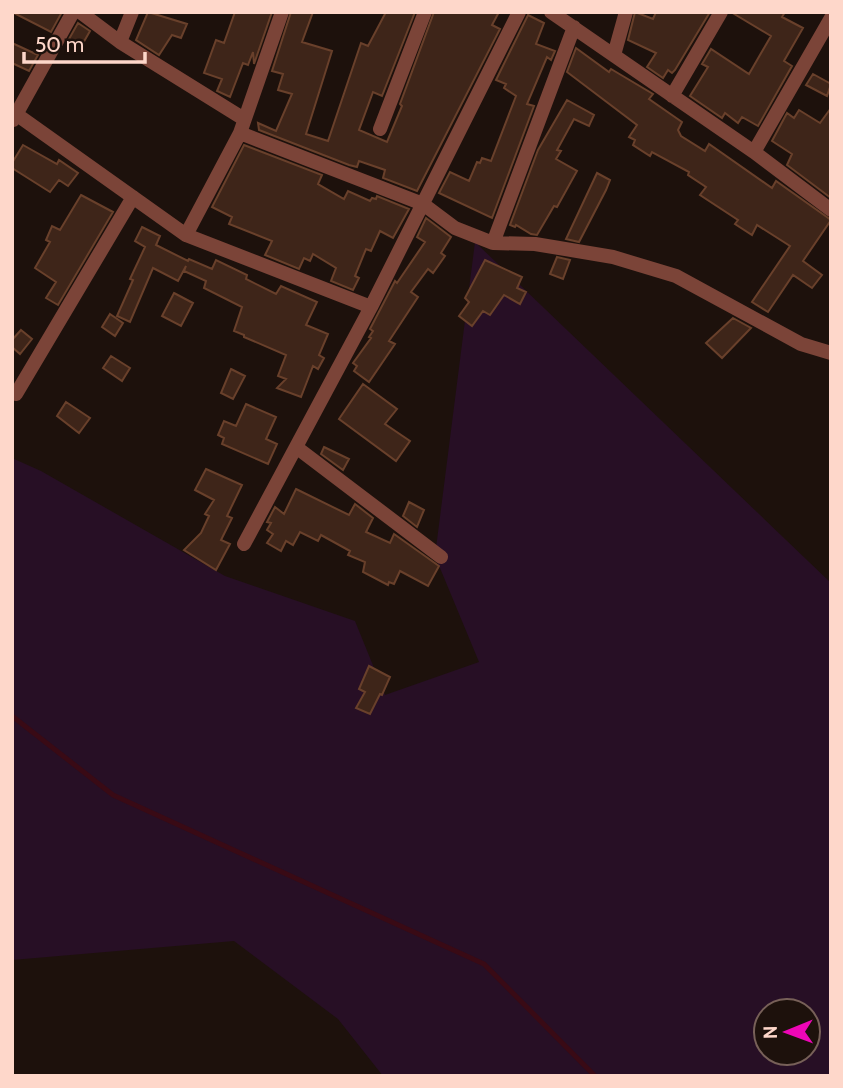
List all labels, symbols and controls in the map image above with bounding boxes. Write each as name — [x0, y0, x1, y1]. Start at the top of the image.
scale bar — [24, 21, 145, 65]
text: 50 m — [35, 32, 84, 57]
north arrow — [752, 997, 822, 1067]
text: N — [759, 1025, 782, 1039]

